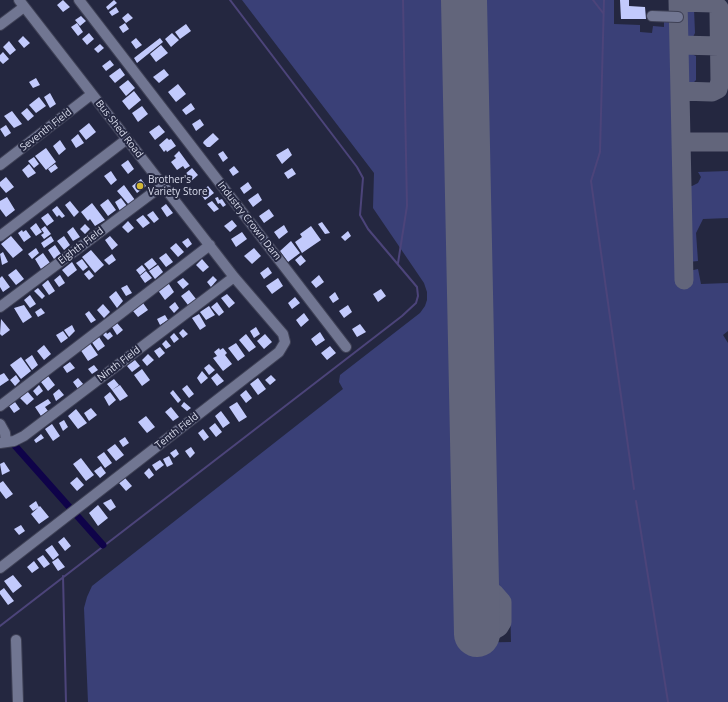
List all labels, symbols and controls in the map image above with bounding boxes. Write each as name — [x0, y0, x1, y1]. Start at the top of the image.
street label: Bus Shed Road — [93, 98, 145, 160]
street label: Seventh Field — [18, 106, 74, 154]
place label: Brother's Variety Store — [148, 174, 208, 198]
street label: Industry Crown Dam — [215, 179, 283, 263]
marker: Brother's Variety Store — [135, 181, 145, 191]
street label: Eighth Field — [56, 225, 106, 267]
street label: Ninth Field — [95, 344, 143, 384]
street label: Tenth Field — [153, 410, 201, 452]

